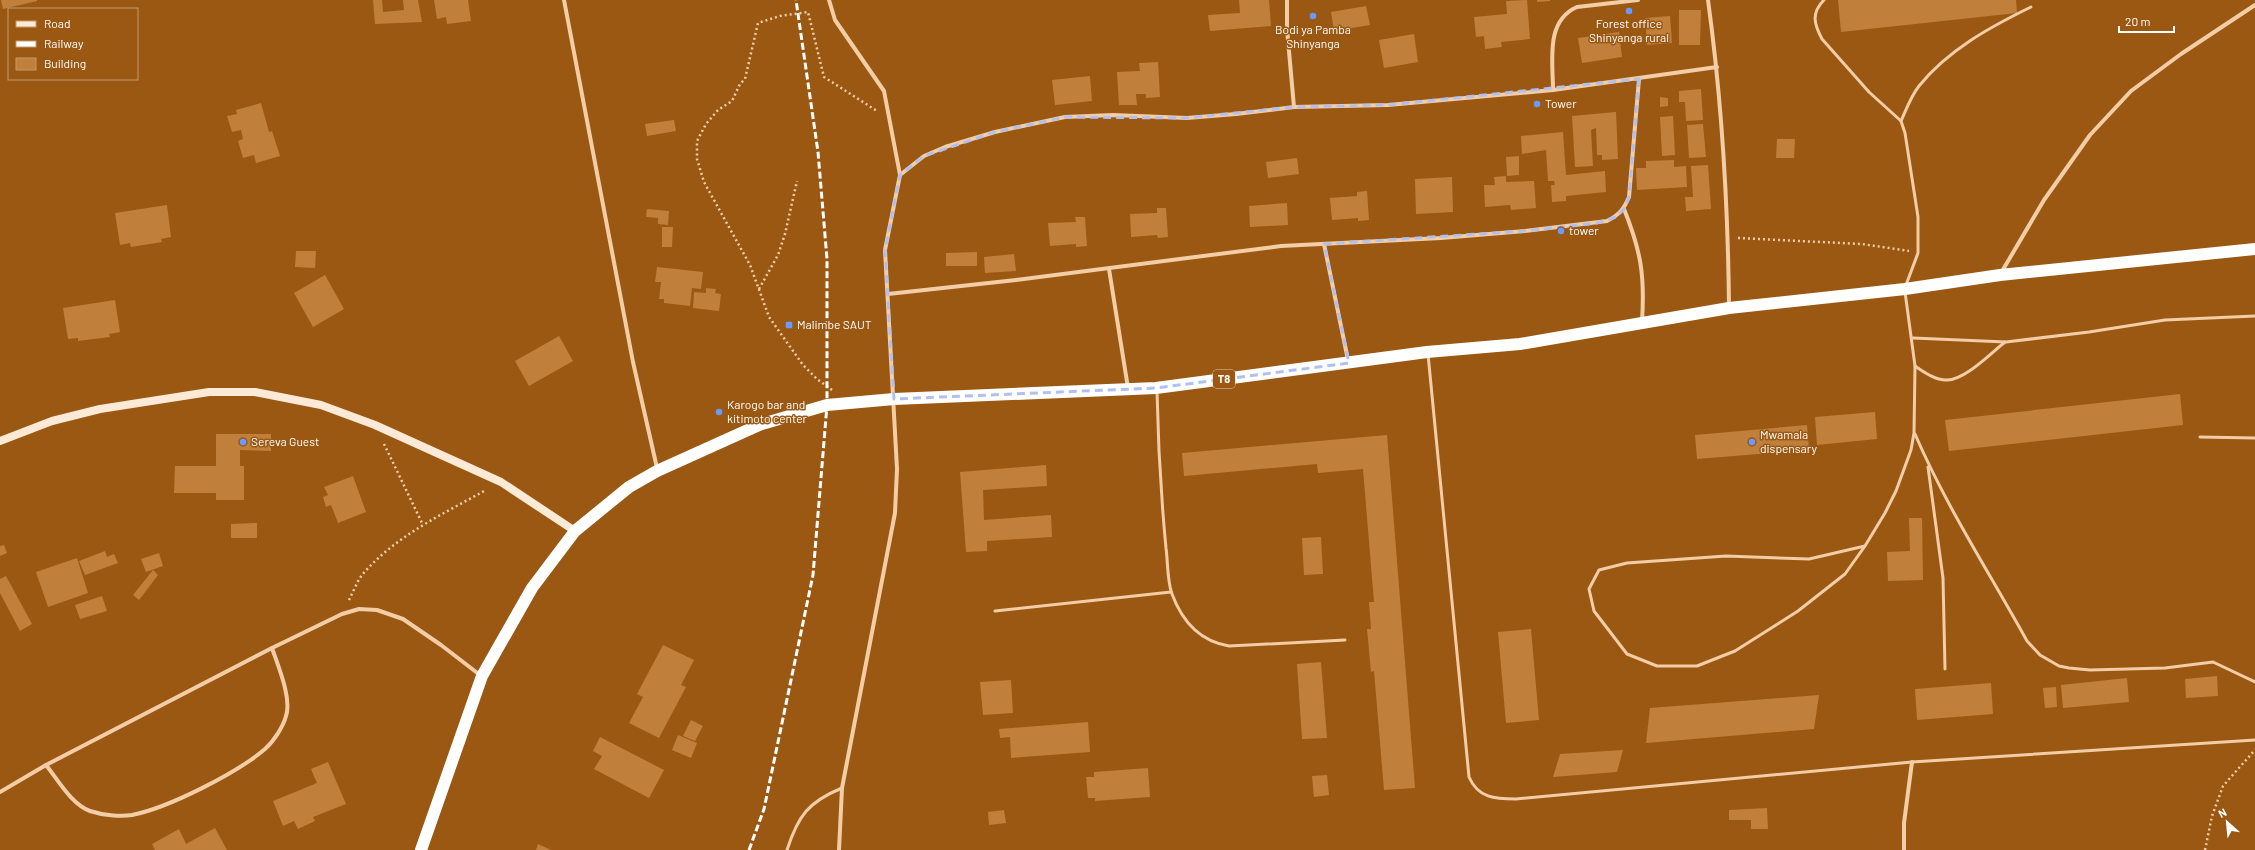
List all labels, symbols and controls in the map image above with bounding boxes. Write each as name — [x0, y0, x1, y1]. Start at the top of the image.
marker: Forest office Shinyanga rural — [1624, 6, 1634, 16]
legend — [8, 8, 138, 80]
scale bar — [2119, 8, 2174, 34]
marker: Bodi ya Pamba Shinyanga — [1308, 11, 1318, 21]
text: 20 m — [2125, 14, 2151, 28]
text: Road — [44, 16, 71, 30]
place label: Forest office Shinyanga rural — [1589, 16, 1669, 44]
place label: Bodi ya Pamba Shinyanga — [1275, 22, 1351, 50]
text: Railway — [44, 36, 84, 50]
text: Building — [44, 56, 86, 70]
place label: Tower — [1545, 96, 1577, 110]
marker: Tower — [1532, 99, 1542, 109]
place label: tower — [1569, 223, 1599, 237]
marker: tower — [1556, 226, 1566, 236]
place label: Malimbe SAUT — [797, 317, 872, 331]
marker: Malimbe SAUT — [784, 320, 794, 330]
road number: T8 — [1213, 370, 1235, 388]
place label: Karogo bar and kitimoto center — [727, 397, 808, 425]
marker: Karogo bar and kitimoto center — [714, 407, 724, 417]
place label: Mwamala dispensary — [1760, 427, 1817, 455]
place label: Sereva Guest — [251, 434, 319, 448]
marker: Sereva Guest — [238, 437, 248, 447]
marker: Mwamala dispensary — [1747, 437, 1757, 447]
north arrow — [2207, 802, 2247, 842]
text: N — [2216, 805, 2228, 820]

